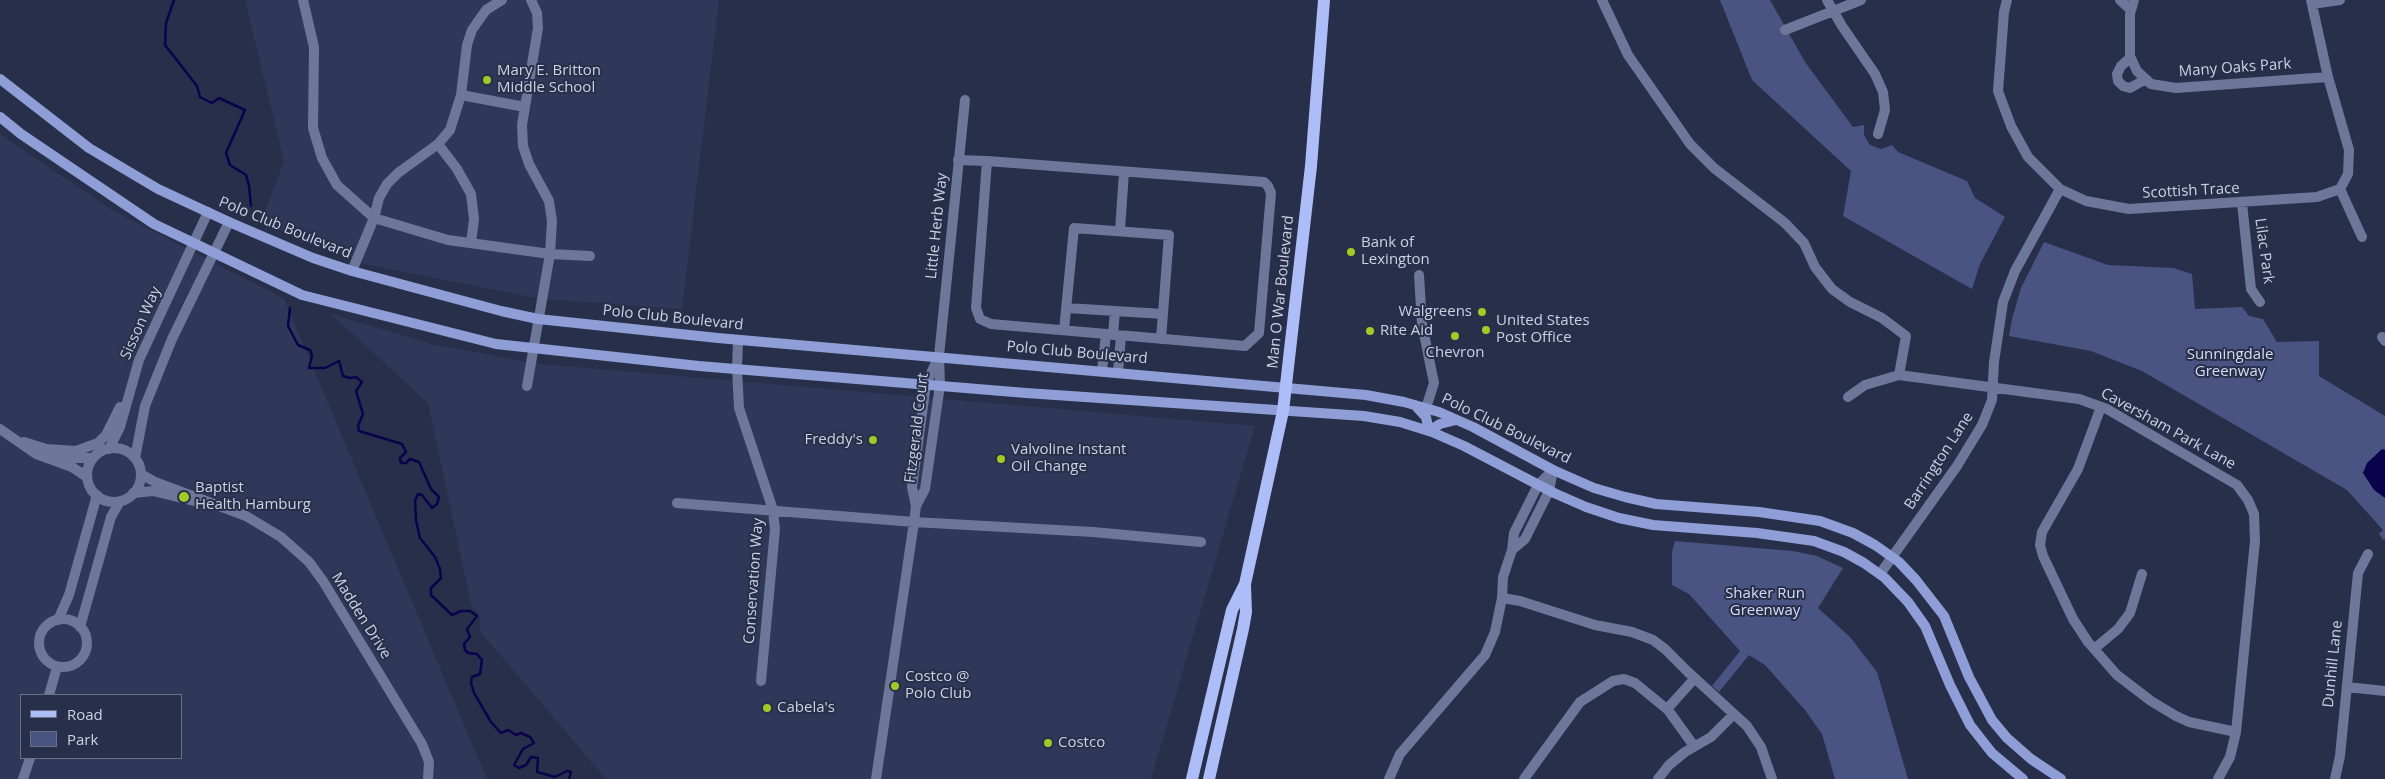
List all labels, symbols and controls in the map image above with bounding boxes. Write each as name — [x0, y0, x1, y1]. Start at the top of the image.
street label: Many Oaks Park — [2178, 55, 2292, 81]
place label: Mary E. Britton Middle School — [497, 62, 601, 97]
marker: Mary E. Britton Middle School — [481, 74, 493, 86]
street label: Little Herb Way — [922, 172, 952, 280]
street label: Scottish Trace — [2142, 179, 2240, 203]
street label: Polo Club Boulevard — [216, 193, 354, 263]
street label: Man O War Boulevard — [1264, 215, 1298, 369]
street label: Lilac Park — [2250, 217, 2278, 285]
place label: Bank of Lexington — [1361, 234, 1430, 269]
marker: Bank of Lexington — [1345, 246, 1357, 258]
street label: Sisson Way — [117, 284, 165, 362]
street label: Polo Club Boulevard — [602, 302, 744, 334]
place label: Walgreens — [1399, 303, 1472, 321]
marker: Walgreens — [1476, 306, 1488, 318]
place label: United States Post Office — [1496, 312, 1590, 347]
place label: Rite Aid — [1380, 322, 1433, 340]
marker: United States Post Office — [1480, 324, 1492, 336]
marker: Rite Aid — [1364, 325, 1376, 337]
marker: Chevron — [1449, 330, 1461, 342]
street label: Polo Club Boulevard — [1006, 338, 1148, 368]
place label: Chevron — [1426, 344, 1484, 362]
park label: Sunningdale Greenway — [2187, 346, 2273, 381]
street label: Fitzgerald Court — [901, 372, 933, 484]
street label: Caversham Park Lane — [2097, 384, 2239, 474]
street label: Polo Club Boulevard — [1438, 390, 1574, 468]
street label: Barrington Lane — [1901, 409, 1977, 513]
place label: Freddy's — [804, 431, 863, 449]
marker: Freddy's — [867, 434, 879, 446]
place label: Valvoline Instant Oil Change — [1011, 441, 1126, 476]
marker: Valvoline Instant Oil Change — [995, 453, 1007, 465]
place label: Baptist Health Hamburg — [195, 479, 311, 514]
marker: Baptist Health Hamburg — [177, 490, 191, 504]
street label: Conservation Way — [741, 517, 767, 645]
street label: Madden Drive — [327, 570, 395, 662]
park label: Shaker Run Greenway — [1725, 585, 1805, 620]
street label: Dunhill Lane — [2319, 620, 2347, 708]
place label: Costco @ Polo Club — [905, 668, 971, 703]
marker: Costco @ Polo Club — [889, 680, 901, 692]
legend — [20, 694, 182, 759]
place label: Cabela's — [777, 699, 835, 717]
marker: Cabela's — [761, 702, 773, 714]
text: Road — [67, 704, 103, 724]
text: Park — [67, 729, 98, 749]
place label: Costco — [1058, 734, 1105, 752]
marker: Costco — [1042, 737, 1054, 749]

